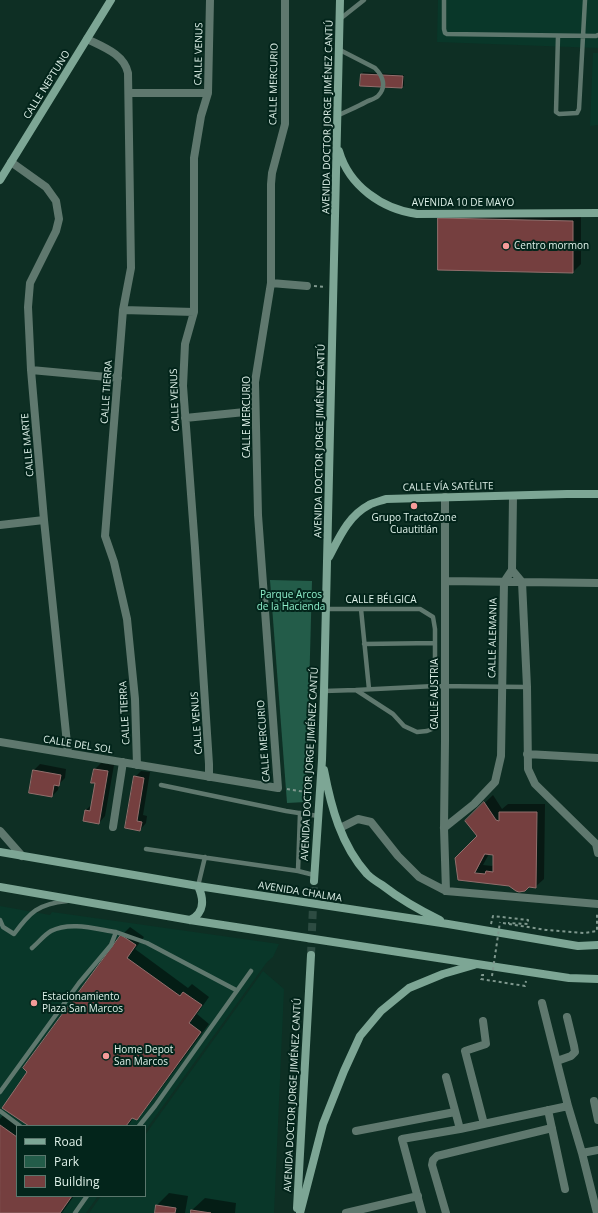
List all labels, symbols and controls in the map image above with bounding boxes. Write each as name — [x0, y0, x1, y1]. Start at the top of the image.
street label: AVENIDA DOCTOR JORGE JIMÉNEZ CANTÚ — [320, 20, 336, 214]
street label: CALLE VENUS — [192, 22, 206, 86]
street label: CALLE MERCURIO — [267, 43, 281, 125]
street label: CALLE NEPTUNO — [21, 49, 73, 121]
street label: AVENIDA 10 DE MAYO — [412, 197, 514, 209]
place label: Centro mormon — [514, 240, 589, 252]
marker: Centro mormon — [501, 241, 511, 251]
street label: AVENIDA DOCTOR JORGE JIMÉNEZ CANTÚ — [312, 344, 328, 538]
street label: CALLE TIERRA — [99, 360, 115, 424]
street label: CALLE VENUS — [168, 368, 182, 432]
street label: CALLE MERCURIO — [241, 376, 253, 458]
street label: CALLE MARTE — [19, 413, 37, 477]
street label: CALLE VÍA SATÉLITE — [402, 480, 494, 494]
marker: Grupo TractoZone Cuautitlán — [409, 501, 419, 511]
place label: Grupo TractoZone Cuautitlán — [371, 512, 457, 536]
park label: Parque Arcos de la Hacienda — [257, 589, 325, 612]
street label: CALLE BÉLGICA — [345, 594, 417, 606]
street label: CALLE ALEMANIA — [486, 598, 500, 678]
street label: CALLE AUSTRIA — [429, 658, 441, 730]
street label: AVENIDA DOCTOR JORGE JIMÉNEZ CANTÚ — [299, 667, 321, 861]
street label: CALLE TIERRA — [117, 681, 133, 745]
street label: CALLE VENUS — [189, 691, 205, 755]
street label: CALLE MERCURIO — [255, 700, 273, 782]
street label: CALLE DEL SOL — [42, 734, 114, 756]
street label: AVENIDA CHALMA — [257, 879, 343, 905]
place label: Estacionamiento Plaza San Marcos — [42, 991, 123, 1014]
marker: Estacionamiento Plaza San Marcos — [29, 998, 39, 1008]
street label: AVENIDA DOCTOR JORGE JIMÉNEZ CANTÚ — [282, 998, 304, 1192]
place label: Home Depot San Marcos — [114, 1044, 173, 1068]
marker: Home Depot San Marcos — [101, 1051, 111, 1061]
legend — [16, 1125, 146, 1197]
text: Road — [54, 1133, 83, 1150]
text: Park — [54, 1153, 79, 1170]
text: Building — [54, 1173, 99, 1190]

